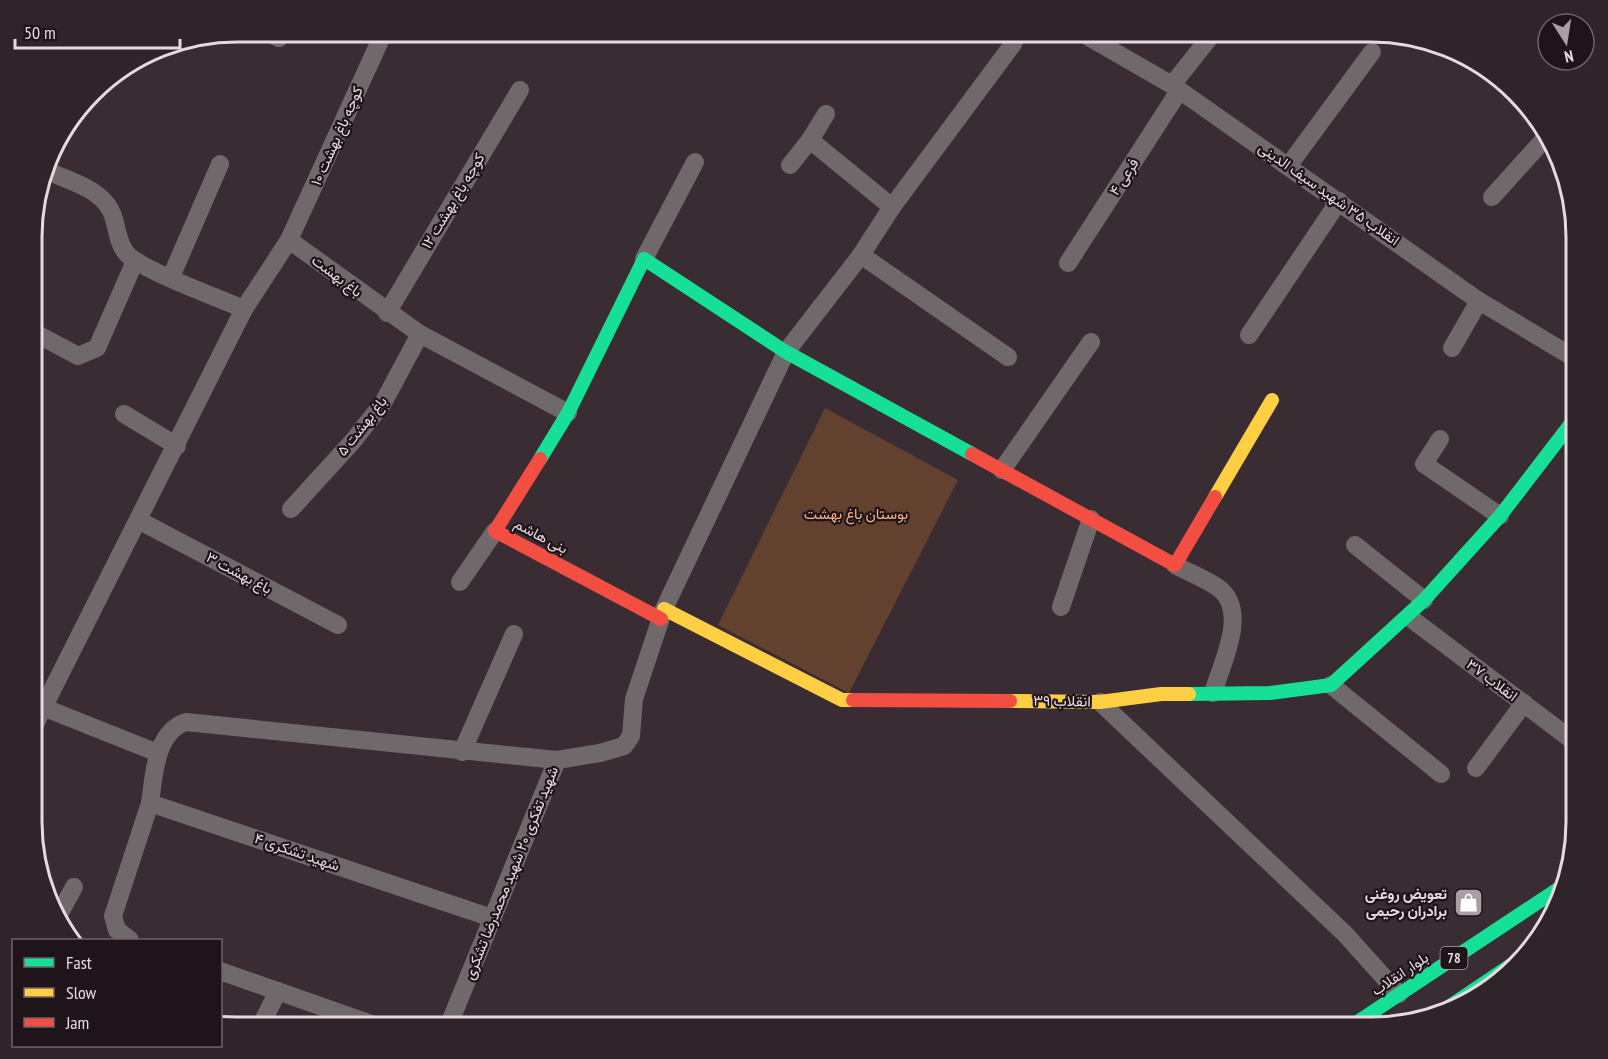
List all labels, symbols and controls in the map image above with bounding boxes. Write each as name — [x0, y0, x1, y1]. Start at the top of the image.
scale bar — [15, 12, 180, 50]
north arrow — [1536, 12, 1596, 72]
text: 50 m — [24, 21, 56, 44]
text: N — [1563, 46, 1575, 67]
street label: کوچه باغ بهشت ۱۰ — [306, 83, 369, 189]
street label: انقلاب ۳۵ شهید سیف الدینی — [1254, 138, 1404, 250]
street label: کوچه باغ بهشت ۱۲ — [417, 149, 490, 253]
street label: فرعی ۴ — [1105, 154, 1144, 200]
street label: باغ بهشت — [307, 250, 366, 302]
street label: باغ بهشت ۵ — [332, 392, 392, 461]
park label: بوستان باغ بهشت — [804, 504, 908, 525]
street label: بنی هاشم — [511, 514, 571, 558]
street label: باغ بهشت ۳ — [202, 547, 275, 600]
street label: انقلاب ۳۷ — [1463, 654, 1522, 705]
street label: انقلاب ۳۹ — [1033, 690, 1091, 711]
street label: شهید تفکری ۲۰ شهید محمدرضا تشکری — [459, 763, 563, 983]
street label: شهید تشکری ۴ — [252, 828, 342, 876]
place label: تعویض روغنی برادران رحیمی — [1365, 884, 1447, 920]
shop icon: تعویض روغنی برادران رحیمی — [1452, 887, 1484, 919]
legend — [12, 939, 222, 1047]
road number: 78 — [1440, 947, 1468, 969]
street label: بلوار انقلاب — [1367, 948, 1432, 1000]
text: Fast — [66, 951, 92, 974]
text: Slow — [66, 981, 97, 1004]
text: Jam — [65, 1011, 89, 1034]

